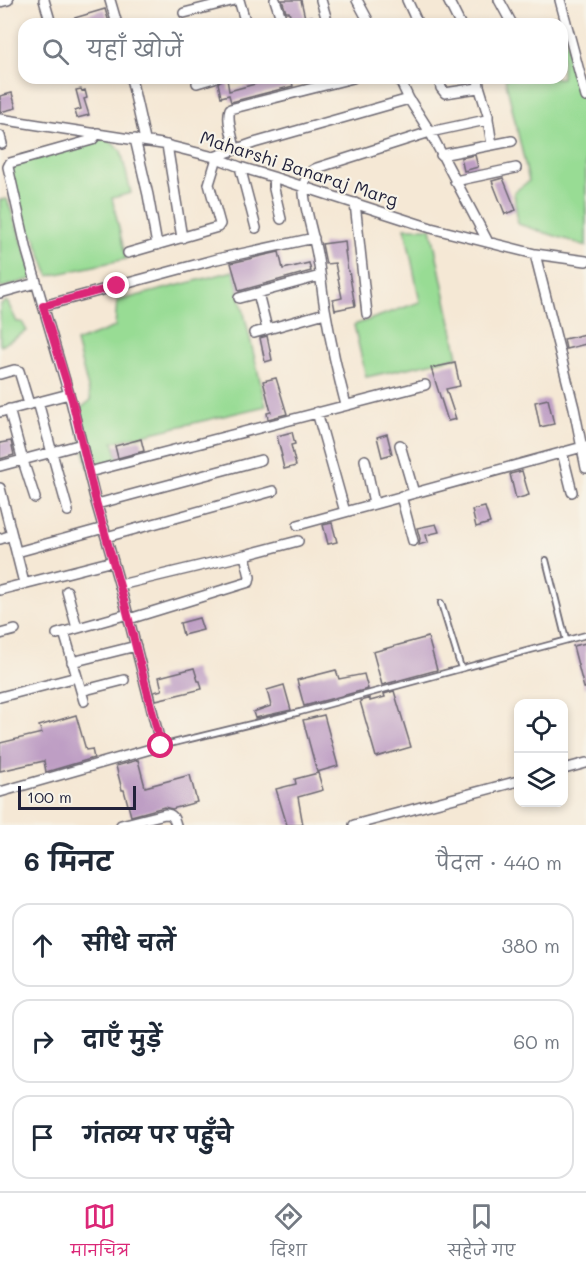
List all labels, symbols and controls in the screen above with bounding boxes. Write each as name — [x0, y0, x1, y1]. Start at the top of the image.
search box — [18, 18, 568, 84]
text: यहाँ खोजें — [87, 34, 183, 63]
icon: search — [39, 35, 72, 68]
street label: Maharshi Banaraj Marg — [197, 125, 401, 211]
route end — [103, 272, 129, 298]
map controls — [514, 699, 568, 807]
button: locate — [514, 699, 568, 753]
route start — [147, 732, 173, 758]
button: layers — [514, 753, 568, 807]
scale bar — [18, 783, 136, 810]
text: 100 m — [27, 786, 72, 807]
text: 6 मिनट — [24, 844, 112, 878]
text: पैदल · 440 m — [436, 849, 562, 875]
text: सीधे चलें — [83, 928, 175, 957]
icon: ahead — [26, 929, 59, 962]
text: 380 m — [502, 932, 560, 958]
text: दाएँ मुड़ें — [83, 1024, 162, 1053]
icon: right — [26, 1025, 59, 1058]
text: 60 m — [513, 1028, 560, 1054]
text: गंतव्य पर पहुँचे — [83, 1120, 233, 1149]
icon: arrive — [26, 1121, 59, 1154]
tab: मानचित्र — [71, 1200, 129, 1268]
tab: दिशा — [270, 1200, 307, 1268]
tab: सहेजे गए — [448, 1200, 515, 1268]

